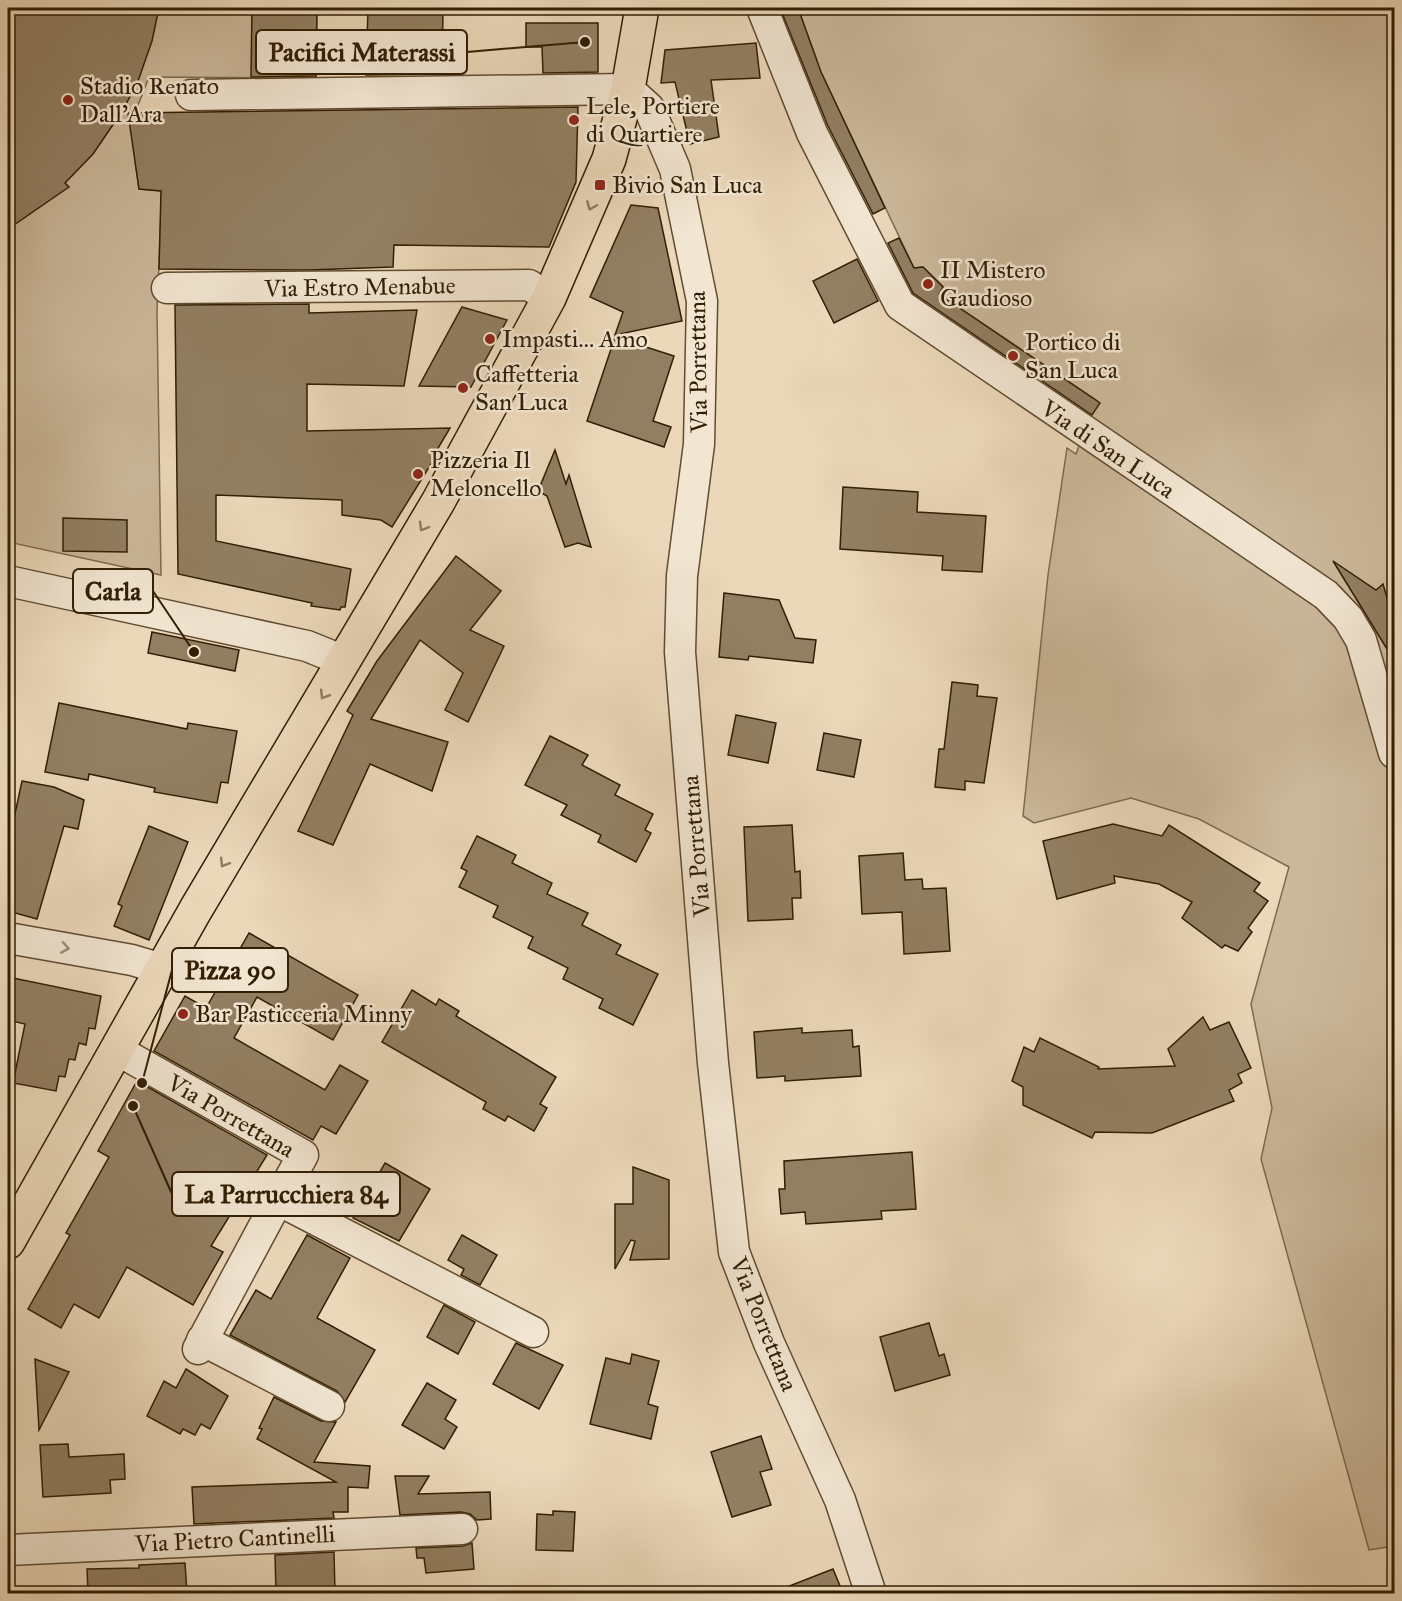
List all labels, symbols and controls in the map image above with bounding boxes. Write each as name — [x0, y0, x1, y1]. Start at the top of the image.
callout: Pacifici Materassi — [256, 30, 467, 74]
text: Pacifici Materassi — [269, 36, 456, 68]
place label: Stadio Renato Dall'Ara — [80, 71, 219, 129]
place label: Lele, Portiere di Quartiere — [586, 91, 720, 149]
marker: Stadio Renato Dall'Ara — [61, 93, 75, 107]
marker: Lele, Portiere di Quartiere — [567, 113, 581, 127]
place label: Bivio San Luca — [612, 170, 763, 200]
marker: Bivio San Luca — [593, 178, 607, 192]
one-way arrow — [586, 199, 598, 210]
place label: II Mistero Gaudioso — [940, 255, 1045, 313]
street label: Via Estro Menabue — [263, 270, 456, 304]
marker: II Mistero Gaudioso — [921, 277, 935, 291]
street label: Via Porrettana — [682, 290, 714, 434]
place label: Impasti… Amo — [502, 324, 648, 354]
place label: Portico di San Luca — [1025, 327, 1121, 385]
marker: Impasti… Amo — [483, 332, 497, 346]
marker: Portico di San Luca — [1006, 349, 1020, 363]
place label: Caffetteria San Luca — [475, 359, 579, 417]
marker: Caffetteria San Luca — [456, 381, 470, 395]
street label: Via di San Luca — [1034, 393, 1181, 505]
place label: Pizzeria Il Meloncello — [430, 445, 541, 503]
marker: Pizzeria Il Meloncello — [411, 467, 425, 481]
one-way arrow — [419, 521, 430, 531]
callout: Carla — [73, 569, 153, 613]
text: Carla — [85, 575, 142, 607]
one-way arrow — [319, 689, 331, 699]
street label: Via Porrettana — [675, 773, 717, 919]
one-way arrow — [220, 857, 232, 867]
one-way arrow — [60, 941, 70, 954]
callout: Pizza 90 — [172, 948, 288, 992]
text: Pizza 90 — [184, 954, 276, 986]
place label: Bar Pasticceria Minny — [195, 999, 412, 1029]
marker: Bar Pasticceria Minny — [176, 1007, 190, 1021]
street label: Via Porrettana — [161, 1067, 301, 1165]
callout: La Parrucchiera 84 — [172, 1172, 400, 1216]
text: La Parrucchiera 84 — [184, 1178, 389, 1210]
street label: Via Porrettana — [723, 1252, 805, 1396]
street label: Via Pietro Cantinelli — [133, 1519, 336, 1559]

